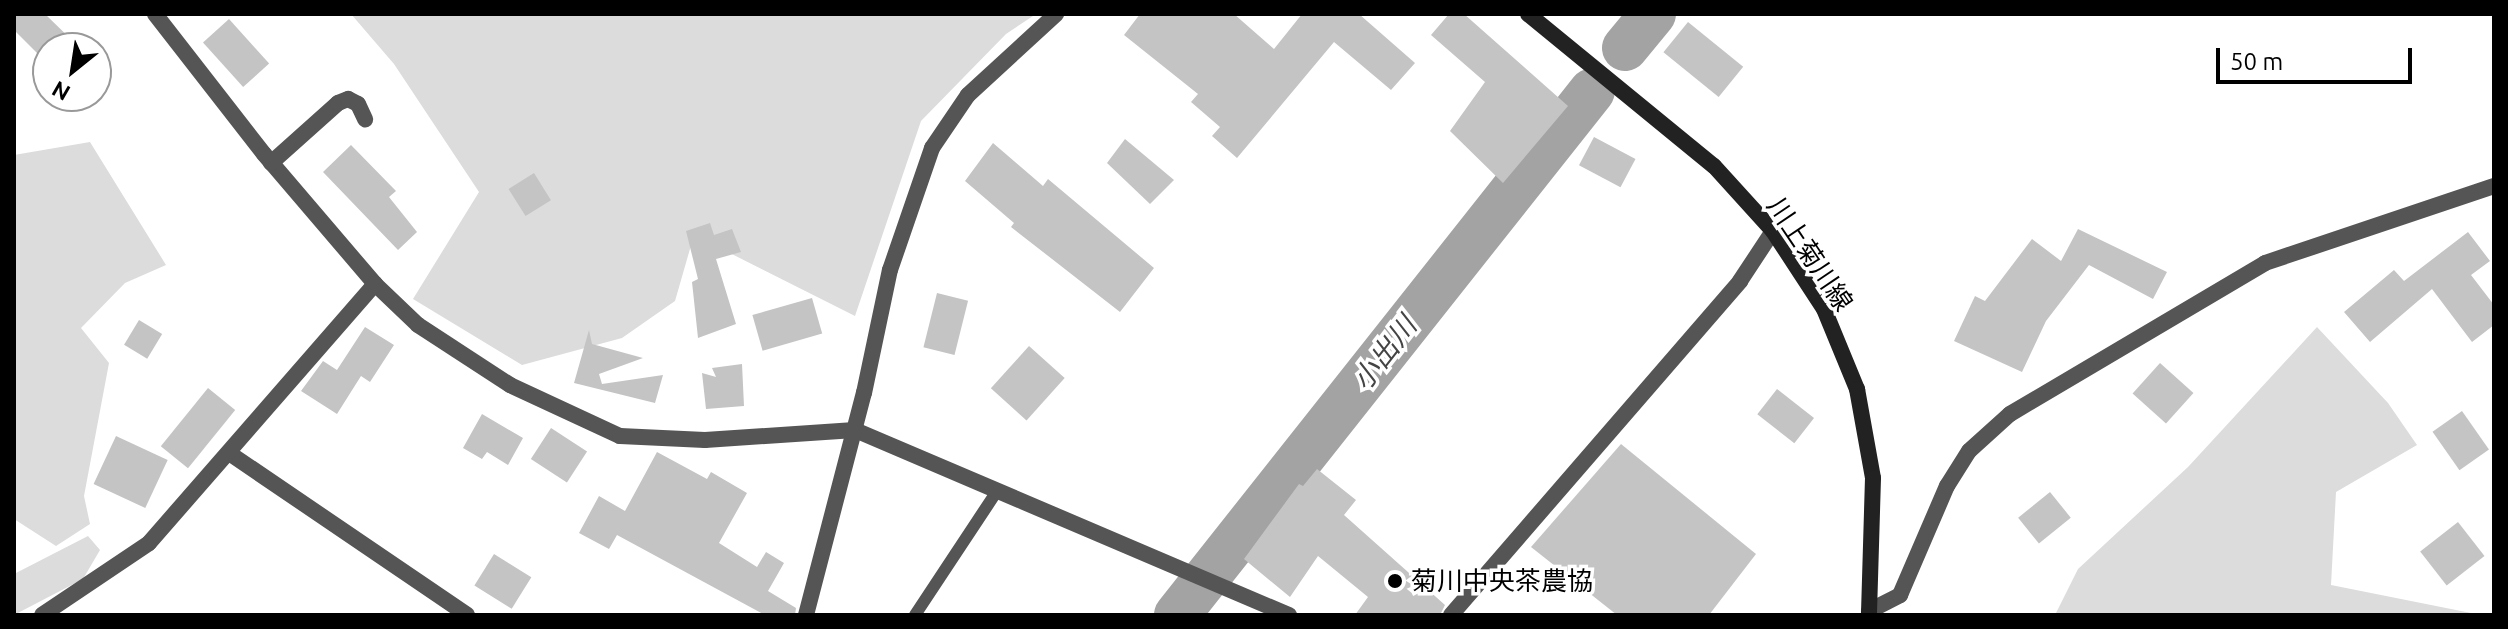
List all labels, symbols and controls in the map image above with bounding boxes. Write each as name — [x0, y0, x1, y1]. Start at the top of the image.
north arrow — [32, 32, 112, 112]
scale bar — [2220, 32, 2416, 82]
text: 50 m — [2230, 48, 2283, 75]
text: N — [47, 77, 74, 106]
street label: 川上菊川線 — [1761, 191, 1859, 317]
water label: 小出川 — [1345, 310, 1423, 396]
place label: 菊川中央茶農協 — [1411, 565, 1593, 597]
marker: 菊川中央茶農協 — [1386, 572, 1404, 590]

